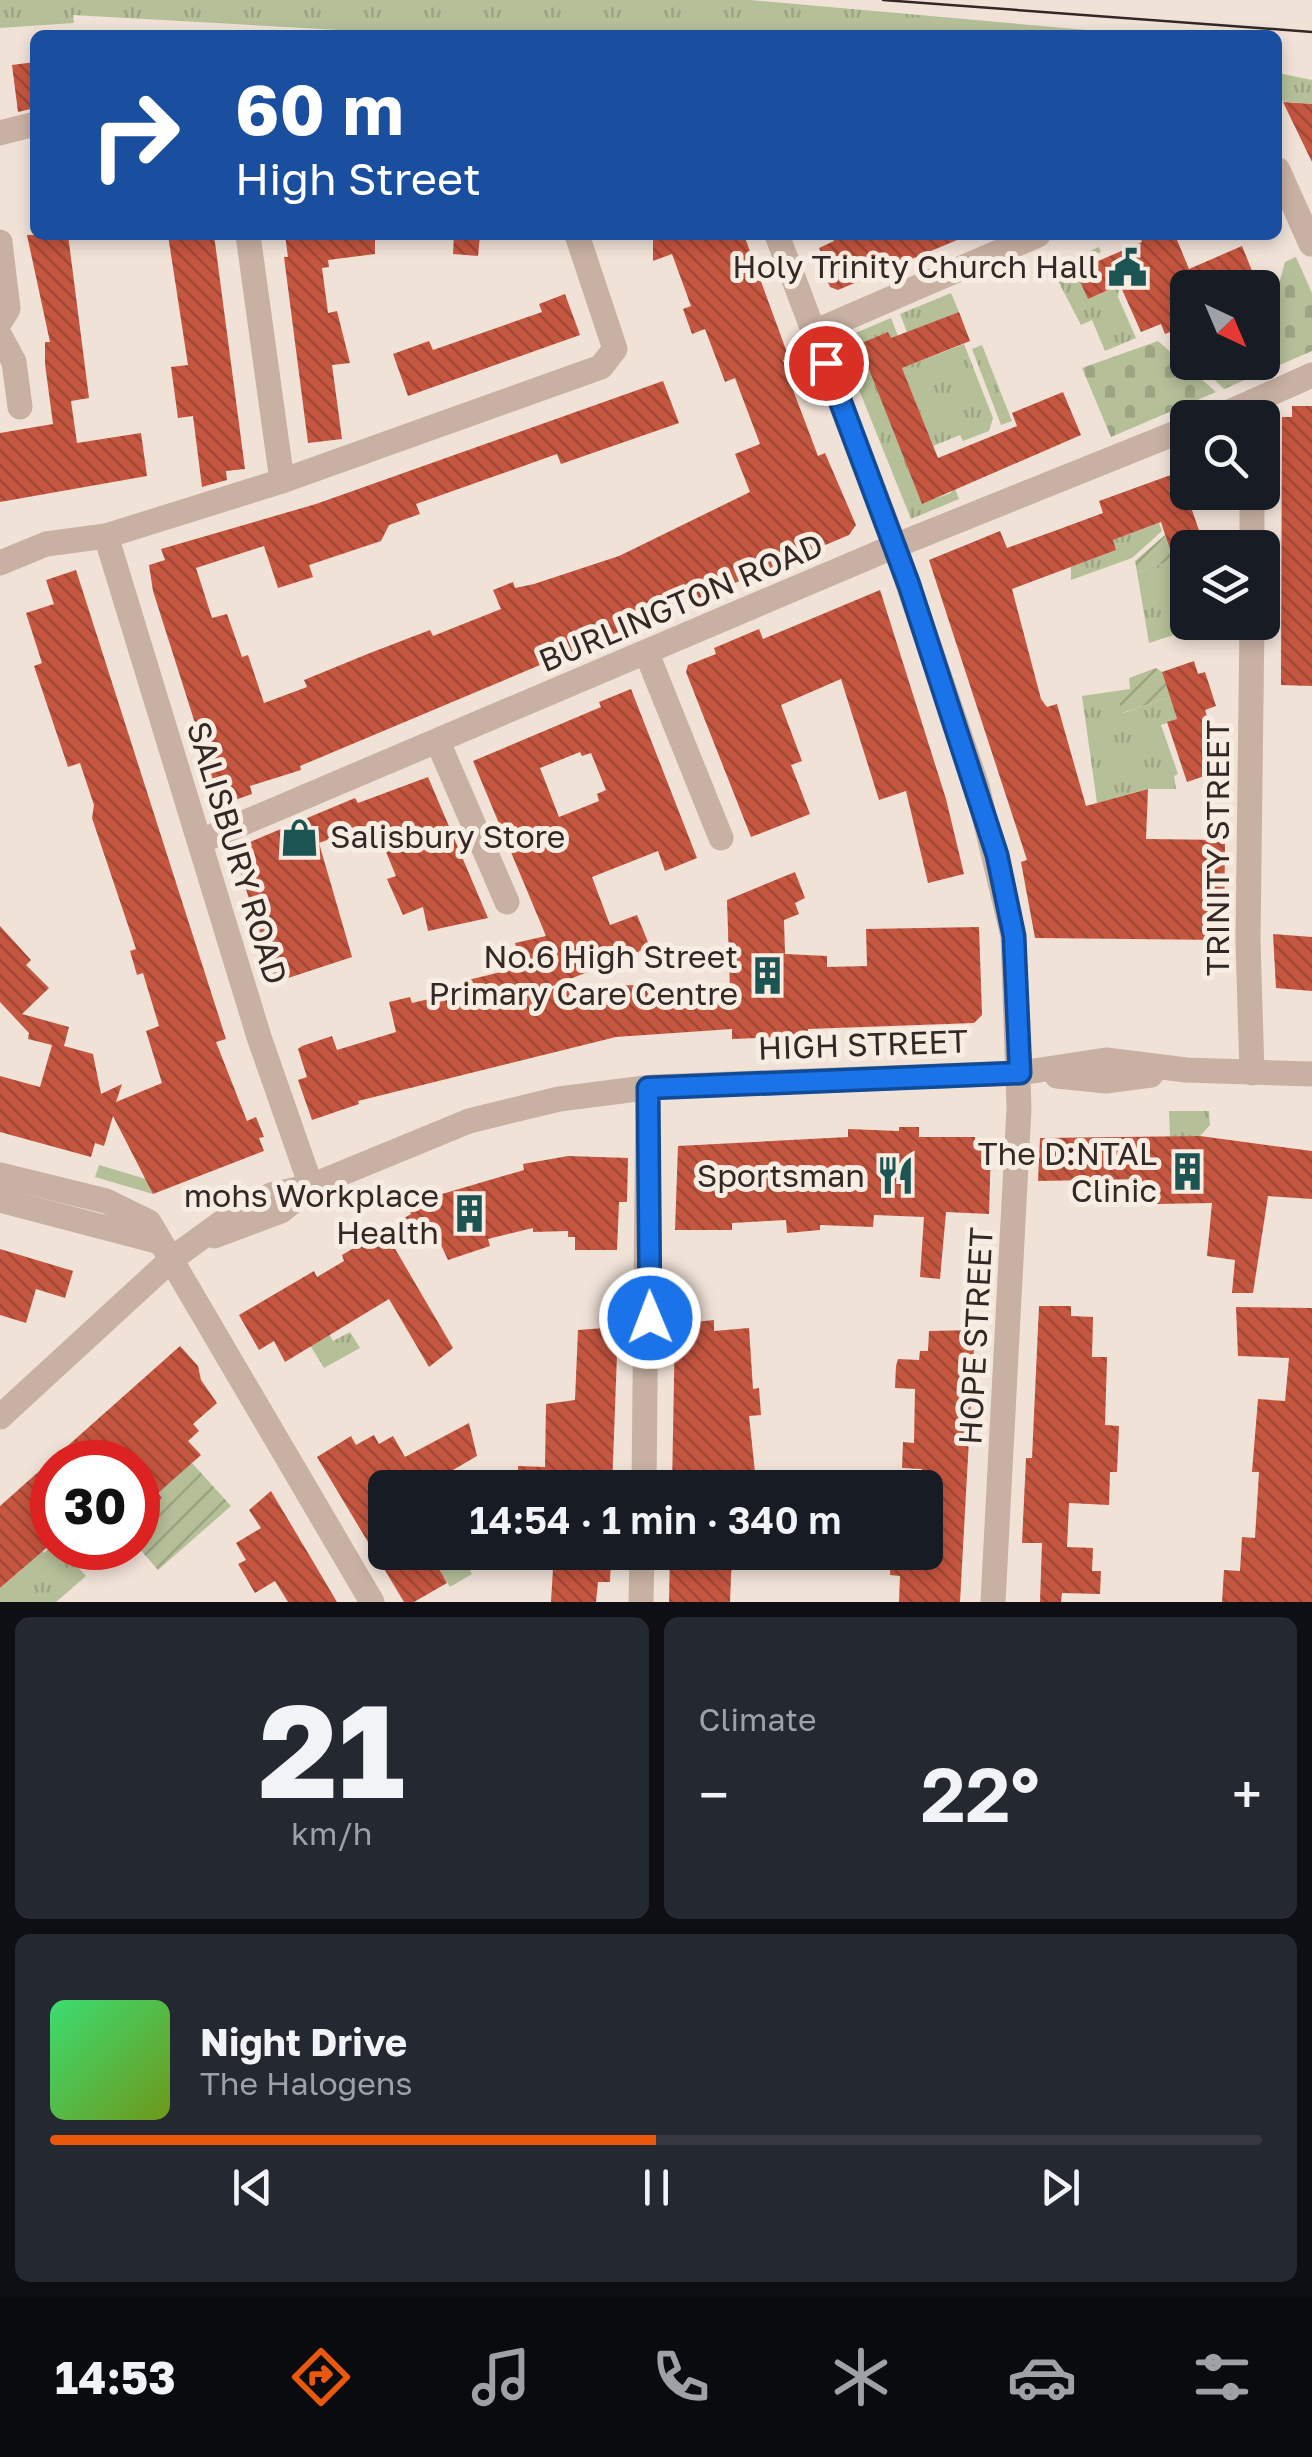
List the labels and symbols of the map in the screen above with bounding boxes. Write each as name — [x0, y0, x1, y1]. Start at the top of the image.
public building icon: Holy Trinity Church Hall — [1107, 246, 1149, 288]
place label: Holy Trinity Church Hall — [732, 247, 1098, 285]
north arrow — [1170, 270, 1280, 380]
pin — [784, 321, 869, 406]
street label: BURLINGTON ROAD — [533, 525, 828, 679]
street label: SALISBURY ROAD — [180, 717, 296, 989]
street label: TRINITY STREET — [1198, 720, 1236, 976]
shop icon: Salisbury Store — [279, 816, 321, 858]
place label: Salisbury Store — [330, 817, 565, 855]
place label: No.6 High Street Primary Care Centre — [428, 937, 738, 1012]
building icon: No.6 High Street Primary Care Centre — [747, 954, 789, 996]
street label: HIGH STREET — [757, 1021, 969, 1067]
place label: The D:NTAL Clinic — [978, 1134, 1157, 1209]
building icon: The D:NTAL Clinic — [1166, 1151, 1208, 1193]
restaurant icon: Sportsman — [874, 1155, 916, 1197]
place label: Sportsman — [697, 1156, 865, 1194]
place label: mohs Workplace Health — [184, 1176, 439, 1251]
building icon: mohs Workplace Health — [448, 1193, 490, 1235]
street label: HOPE STREET — [950, 1226, 1000, 1446]
position arrow — [598, 1266, 702, 1370]
speed limit sign: 30 — [30, 1440, 160, 1570]

